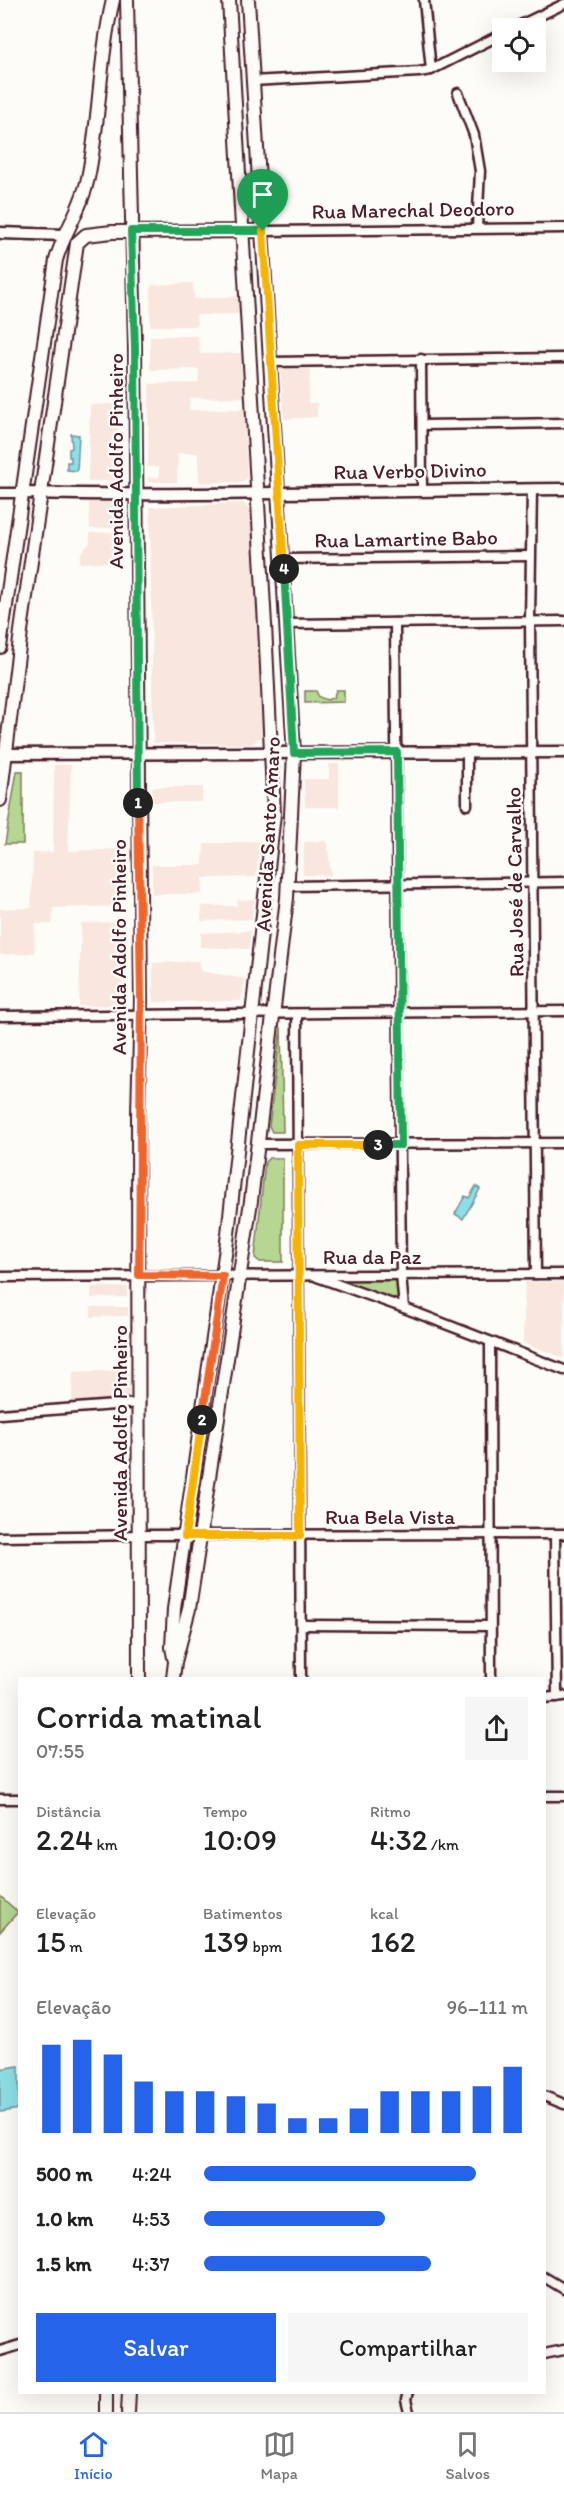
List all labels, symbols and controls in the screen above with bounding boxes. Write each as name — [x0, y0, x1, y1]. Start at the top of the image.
map controls — [492, 18, 546, 72]
button: locate — [492, 18, 546, 72]
pin — [237, 169, 288, 231]
icon: arrive — [246, 178, 279, 211]
street label: Rua Marechal Deodoro — [311, 195, 515, 224]
street label: Avenida Adolfo Pinheiro — [103, 353, 128, 569]
street label: Rua Verbo Divino — [333, 457, 487, 484]
street label: Rua Lamartine Babo — [314, 524, 498, 553]
pin: 4 — [269, 554, 299, 584]
text: 4 — [279, 559, 289, 578]
street label: Avenida Santo Amaro — [250, 736, 285, 932]
street label: Rua José de Carvalho — [500, 787, 529, 977]
pin: 1 — [123, 788, 153, 818]
text: 1 — [134, 793, 142, 812]
street label: Avenida Adolfo Pinheiro — [106, 839, 131, 1055]
pin: 3 — [363, 1130, 393, 1160]
text: 3 — [374, 1135, 382, 1154]
street label: Rua da Paz — [323, 1244, 422, 1269]
street label: Avenida Adolfo Pinheiro — [107, 1325, 132, 1541]
pin: 2 — [187, 1405, 217, 1435]
text: 2 — [198, 1410, 206, 1429]
street label: Rua Bela Vista — [325, 1504, 455, 1529]
text: Corrida matinal — [36, 1697, 262, 1736]
button: share — [465, 1697, 528, 1760]
text: 07:55 — [36, 1739, 84, 1763]
text: Distância — [36, 1802, 101, 1821]
text: Tempo — [203, 1802, 248, 1821]
text: Ritmo — [370, 1802, 411, 1821]
text: 2.24 — [36, 1821, 93, 1858]
text: 10:09 — [203, 1821, 277, 1858]
text: 4:32 — [370, 1821, 428, 1858]
text: km — [93, 1835, 118, 1854]
text: /km — [428, 1835, 459, 1854]
text: Elevação — [36, 1904, 96, 1923]
text: Batimentos — [203, 1904, 283, 1923]
text: kcal — [370, 1904, 398, 1923]
text: 15 — [36, 1923, 66, 1960]
text: 139 — [203, 1923, 249, 1960]
text: 162 — [370, 1923, 416, 1960]
text: m — [66, 1937, 83, 1956]
text: bpm — [249, 1937, 282, 1956]
text: Elevação — [36, 1995, 111, 2019]
text: 96–111 m — [447, 1995, 528, 2019]
text: 500 m — [36, 2162, 92, 2186]
text: 4:24 — [132, 2162, 171, 2186]
text: 1.0 km — [36, 2207, 93, 2231]
text: 4:53 — [132, 2207, 170, 2231]
text: 1.5 km — [36, 2252, 92, 2276]
text: 4:37 — [132, 2252, 170, 2276]
button: Salvar — [36, 2313, 276, 2382]
button: Compartilhar — [288, 2313, 528, 2382]
tab: Início — [74, 2428, 113, 2483]
tab: Mapa — [260, 2428, 298, 2483]
tab: Salvos — [445, 2428, 490, 2483]

